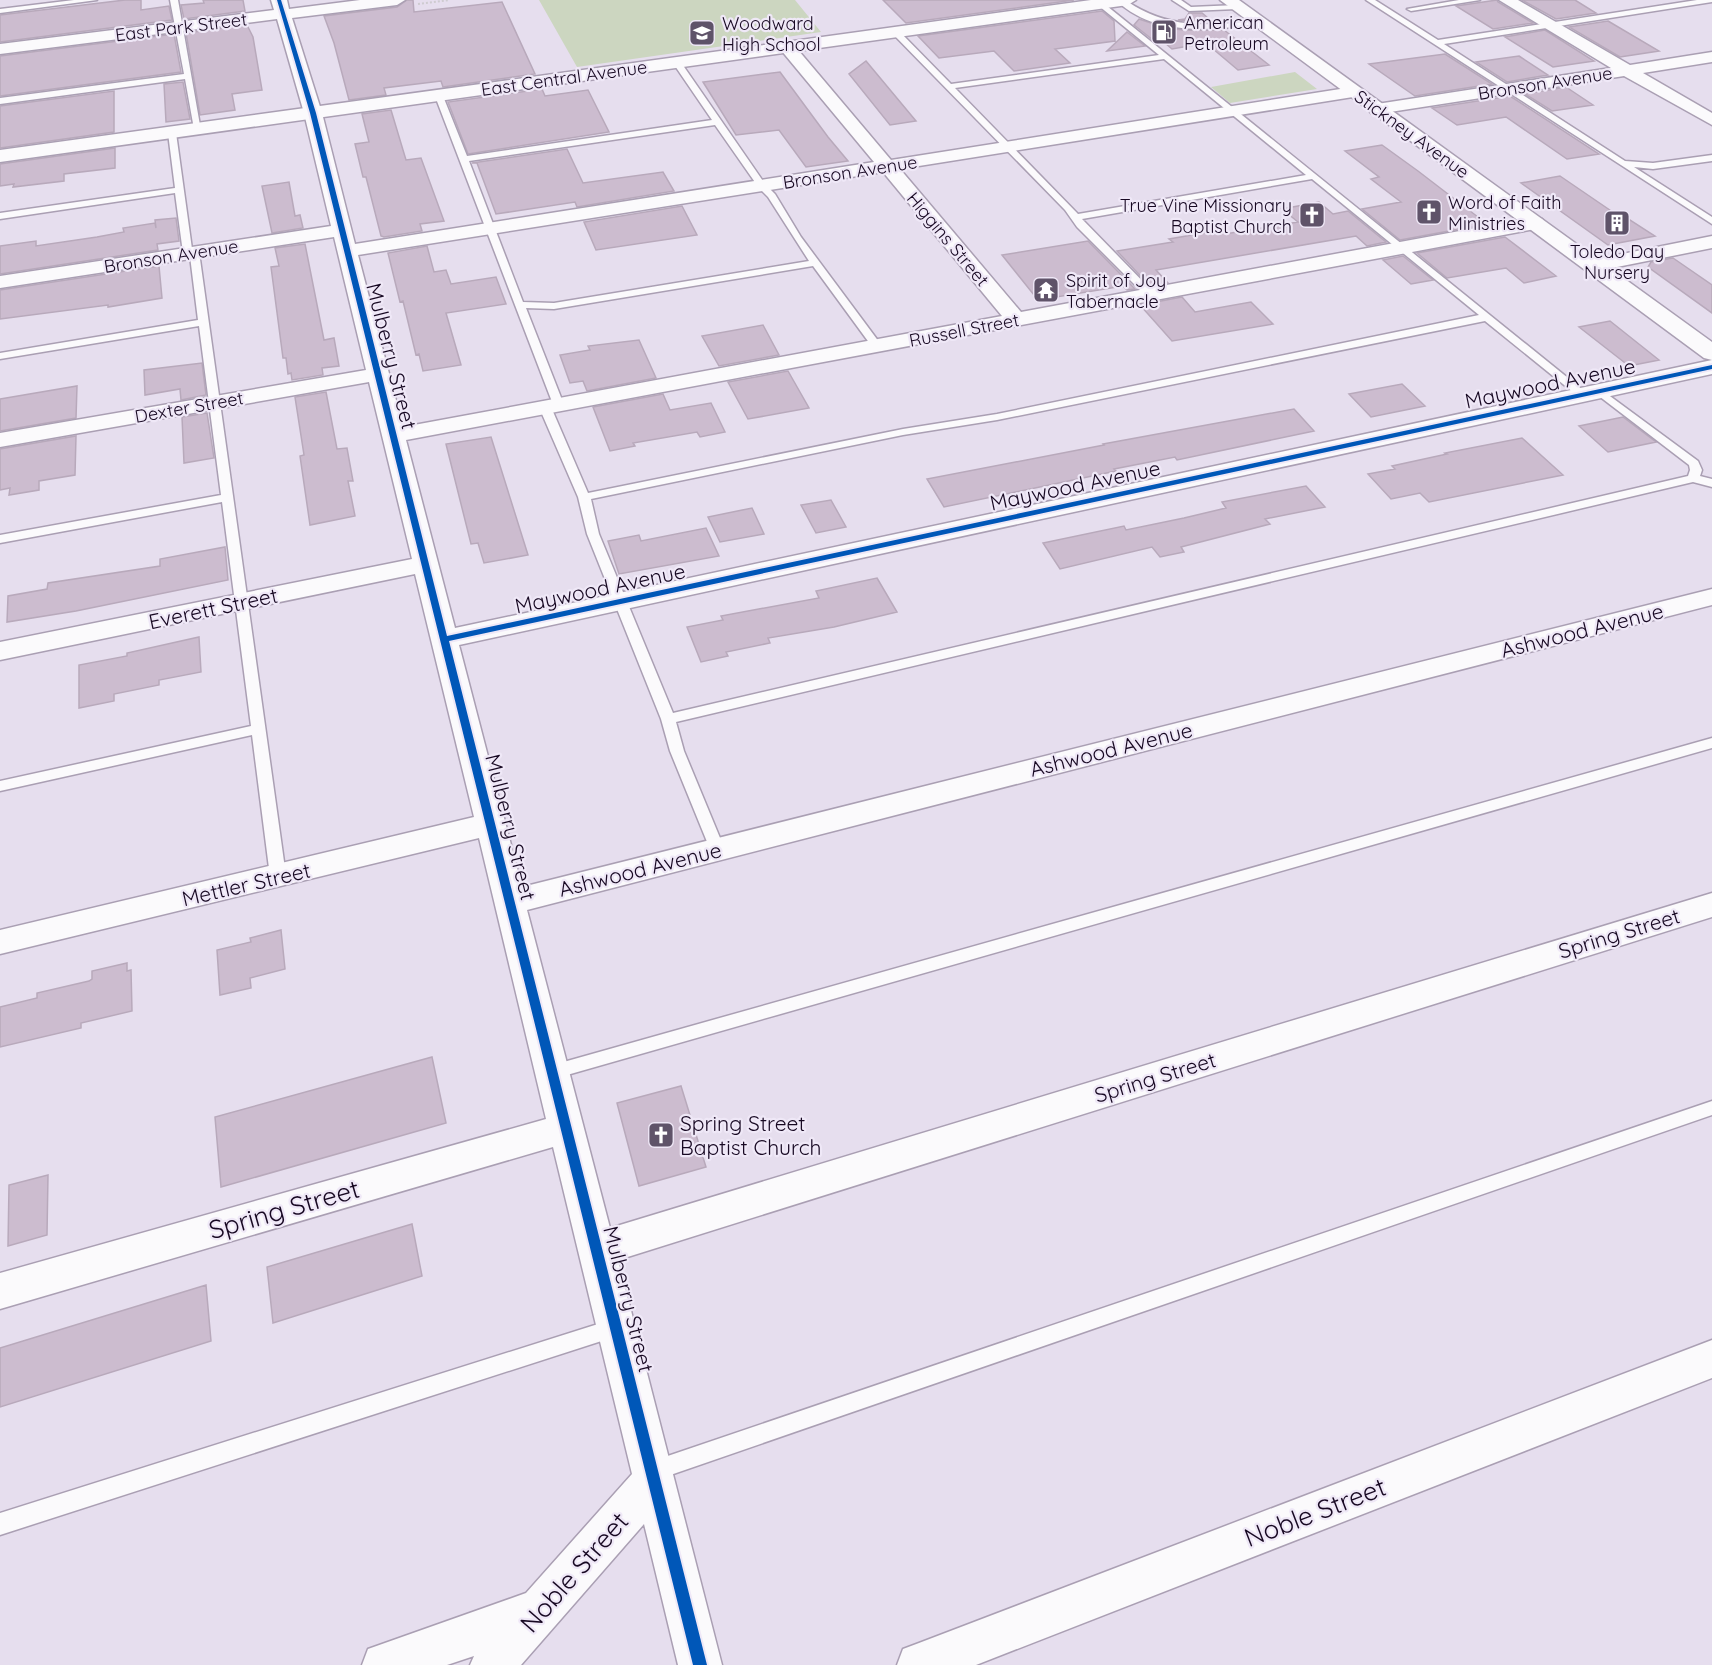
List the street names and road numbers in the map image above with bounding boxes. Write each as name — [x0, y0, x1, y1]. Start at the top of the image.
street label: East Park Street — [114, 7, 248, 47]
street label: East Central Avenue — [480, 55, 648, 101]
street label: Bronson Avenue — [1476, 61, 1614, 105]
street label: Stickney Avenue — [1350, 85, 1474, 183]
street label: Bronson Avenue — [781, 150, 919, 194]
street label: Higgins Street — [902, 187, 994, 291]
street label: Bronson Avenue — [102, 234, 240, 278]
street label: Mulberry Street — [361, 280, 423, 432]
street label: Russell Street — [907, 308, 1021, 352]
street label: Maywood Avenue — [1462, 352, 1638, 414]
street label: Dexter Street — [133, 386, 245, 428]
street label: Maywood Avenue — [987, 454, 1163, 516]
street label: Maywood Avenue — [512, 557, 688, 619]
street label: Everett Street — [146, 582, 280, 634]
street label: Ashwood Avenue — [1498, 597, 1666, 663]
street label: Ashwood Avenue — [1027, 716, 1195, 782]
street label: Mulberry Street — [480, 751, 542, 903]
street label: Ashwood Avenue — [556, 836, 724, 902]
street label: Mettler Street — [179, 857, 313, 911]
street label: Spring Street — [1555, 902, 1683, 964]
street label: Spring Street — [1091, 1046, 1219, 1108]
street label: Spring Street — [205, 1172, 363, 1246]
street label: Mulberry Street — [598, 1223, 660, 1375]
street label: Noble Street — [1240, 1470, 1390, 1554]
street label: Noble Street — [513, 1505, 635, 1639]

